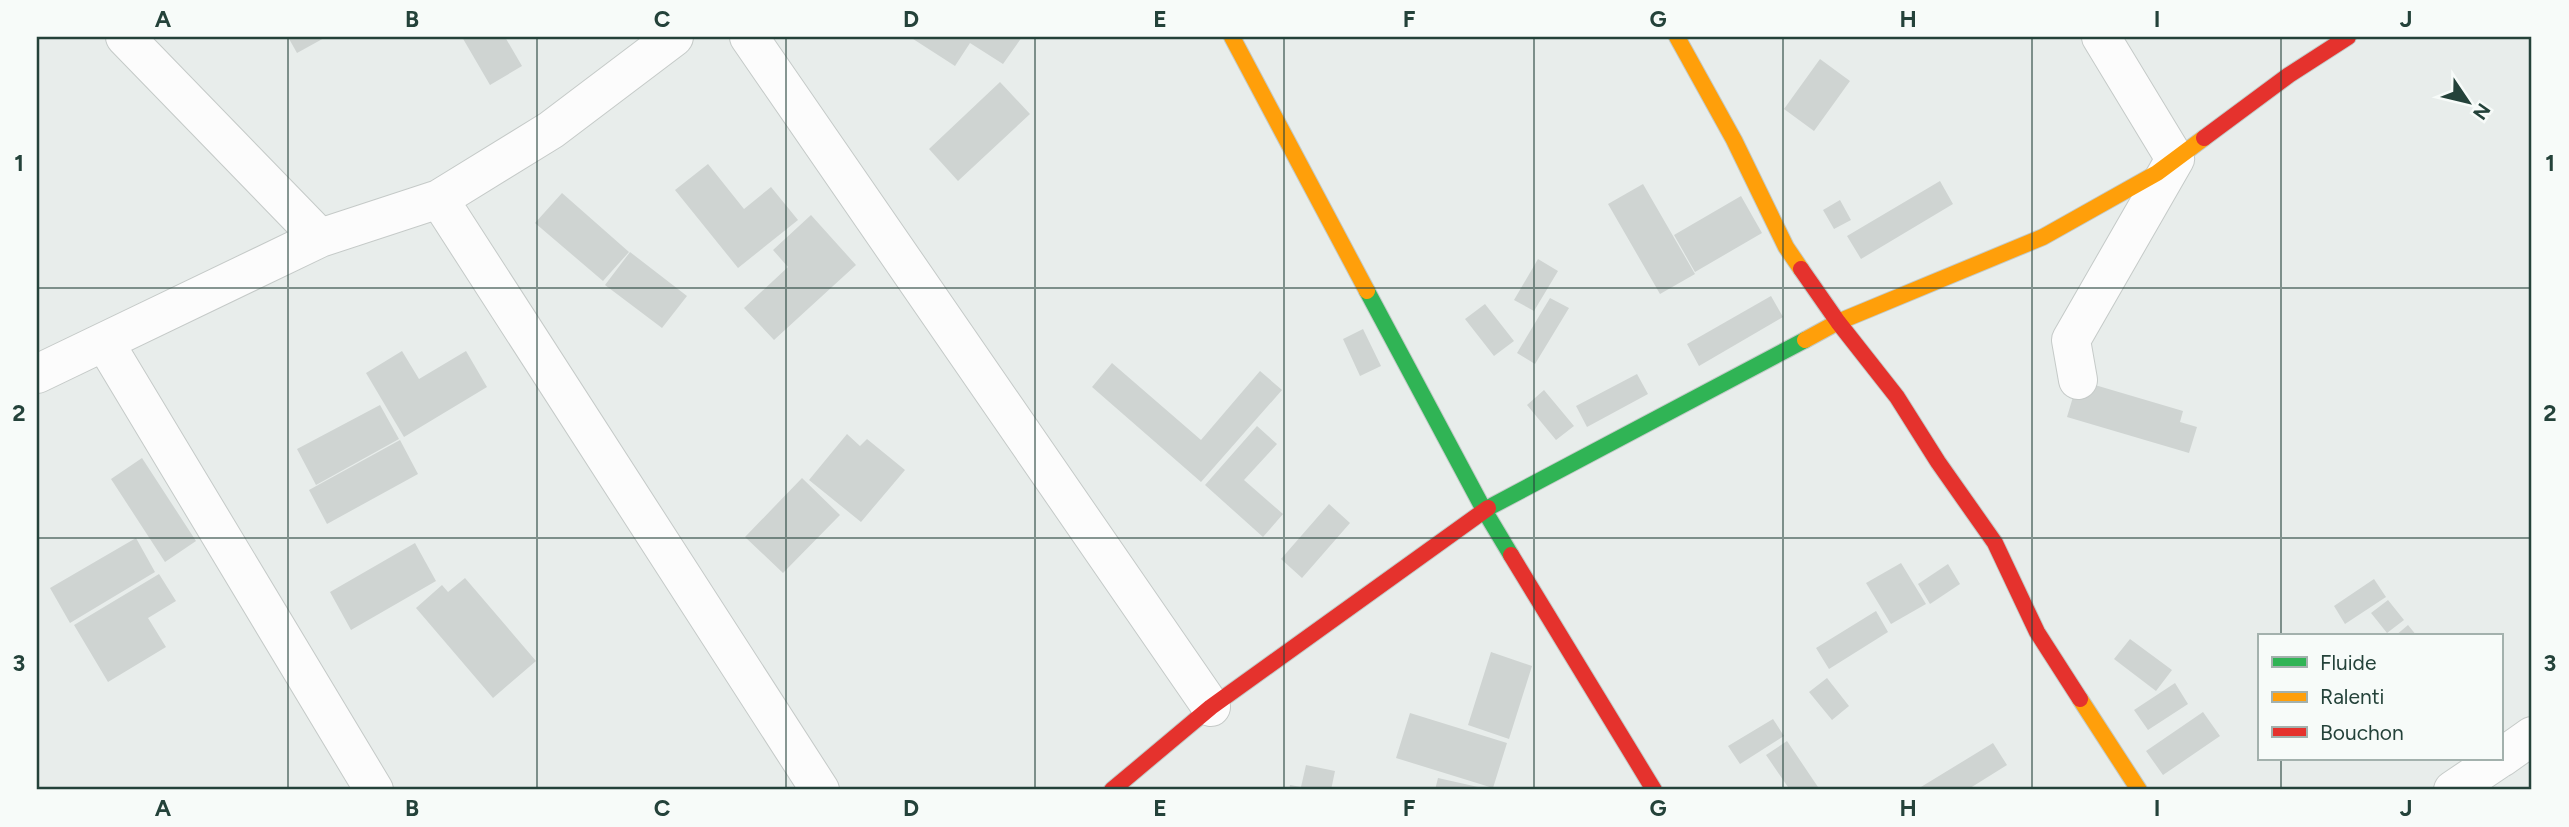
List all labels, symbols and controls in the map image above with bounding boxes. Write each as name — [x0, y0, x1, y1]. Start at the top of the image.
text: A — [155, 5, 172, 33]
text: B — [405, 5, 419, 33]
text: C — [654, 5, 671, 33]
text: D — [903, 5, 919, 33]
text: E — [1153, 5, 1167, 33]
text: F — [1403, 5, 1416, 33]
text: G — [1649, 5, 1667, 33]
text: H — [1899, 5, 1917, 33]
text: I — [2154, 5, 2160, 33]
text: J — [2400, 5, 2412, 33]
north arrow — [2432, 66, 2502, 136]
text: N — [2468, 99, 2495, 124]
text: 1 — [14, 149, 24, 177]
text: 1 — [2545, 149, 2555, 177]
text: 2 — [12, 399, 26, 427]
text: 2 — [2543, 399, 2557, 427]
legend — [2258, 634, 2502, 760]
text: 3 — [13, 649, 25, 677]
text: 3 — [2544, 649, 2556, 677]
text: Fluide — [2320, 650, 2376, 675]
text: Ralenti — [2320, 684, 2384, 709]
text: Bouchon — [2320, 720, 2404, 745]
text: A — [155, 794, 172, 822]
text: B — [405, 794, 419, 822]
text: C — [654, 794, 671, 822]
text: D — [903, 794, 919, 822]
text: E — [1153, 794, 1167, 822]
text: F — [1403, 794, 1416, 822]
text: G — [1649, 794, 1667, 822]
text: H — [1899, 794, 1917, 822]
text: I — [2154, 794, 2160, 822]
text: J — [2400, 794, 2412, 822]

